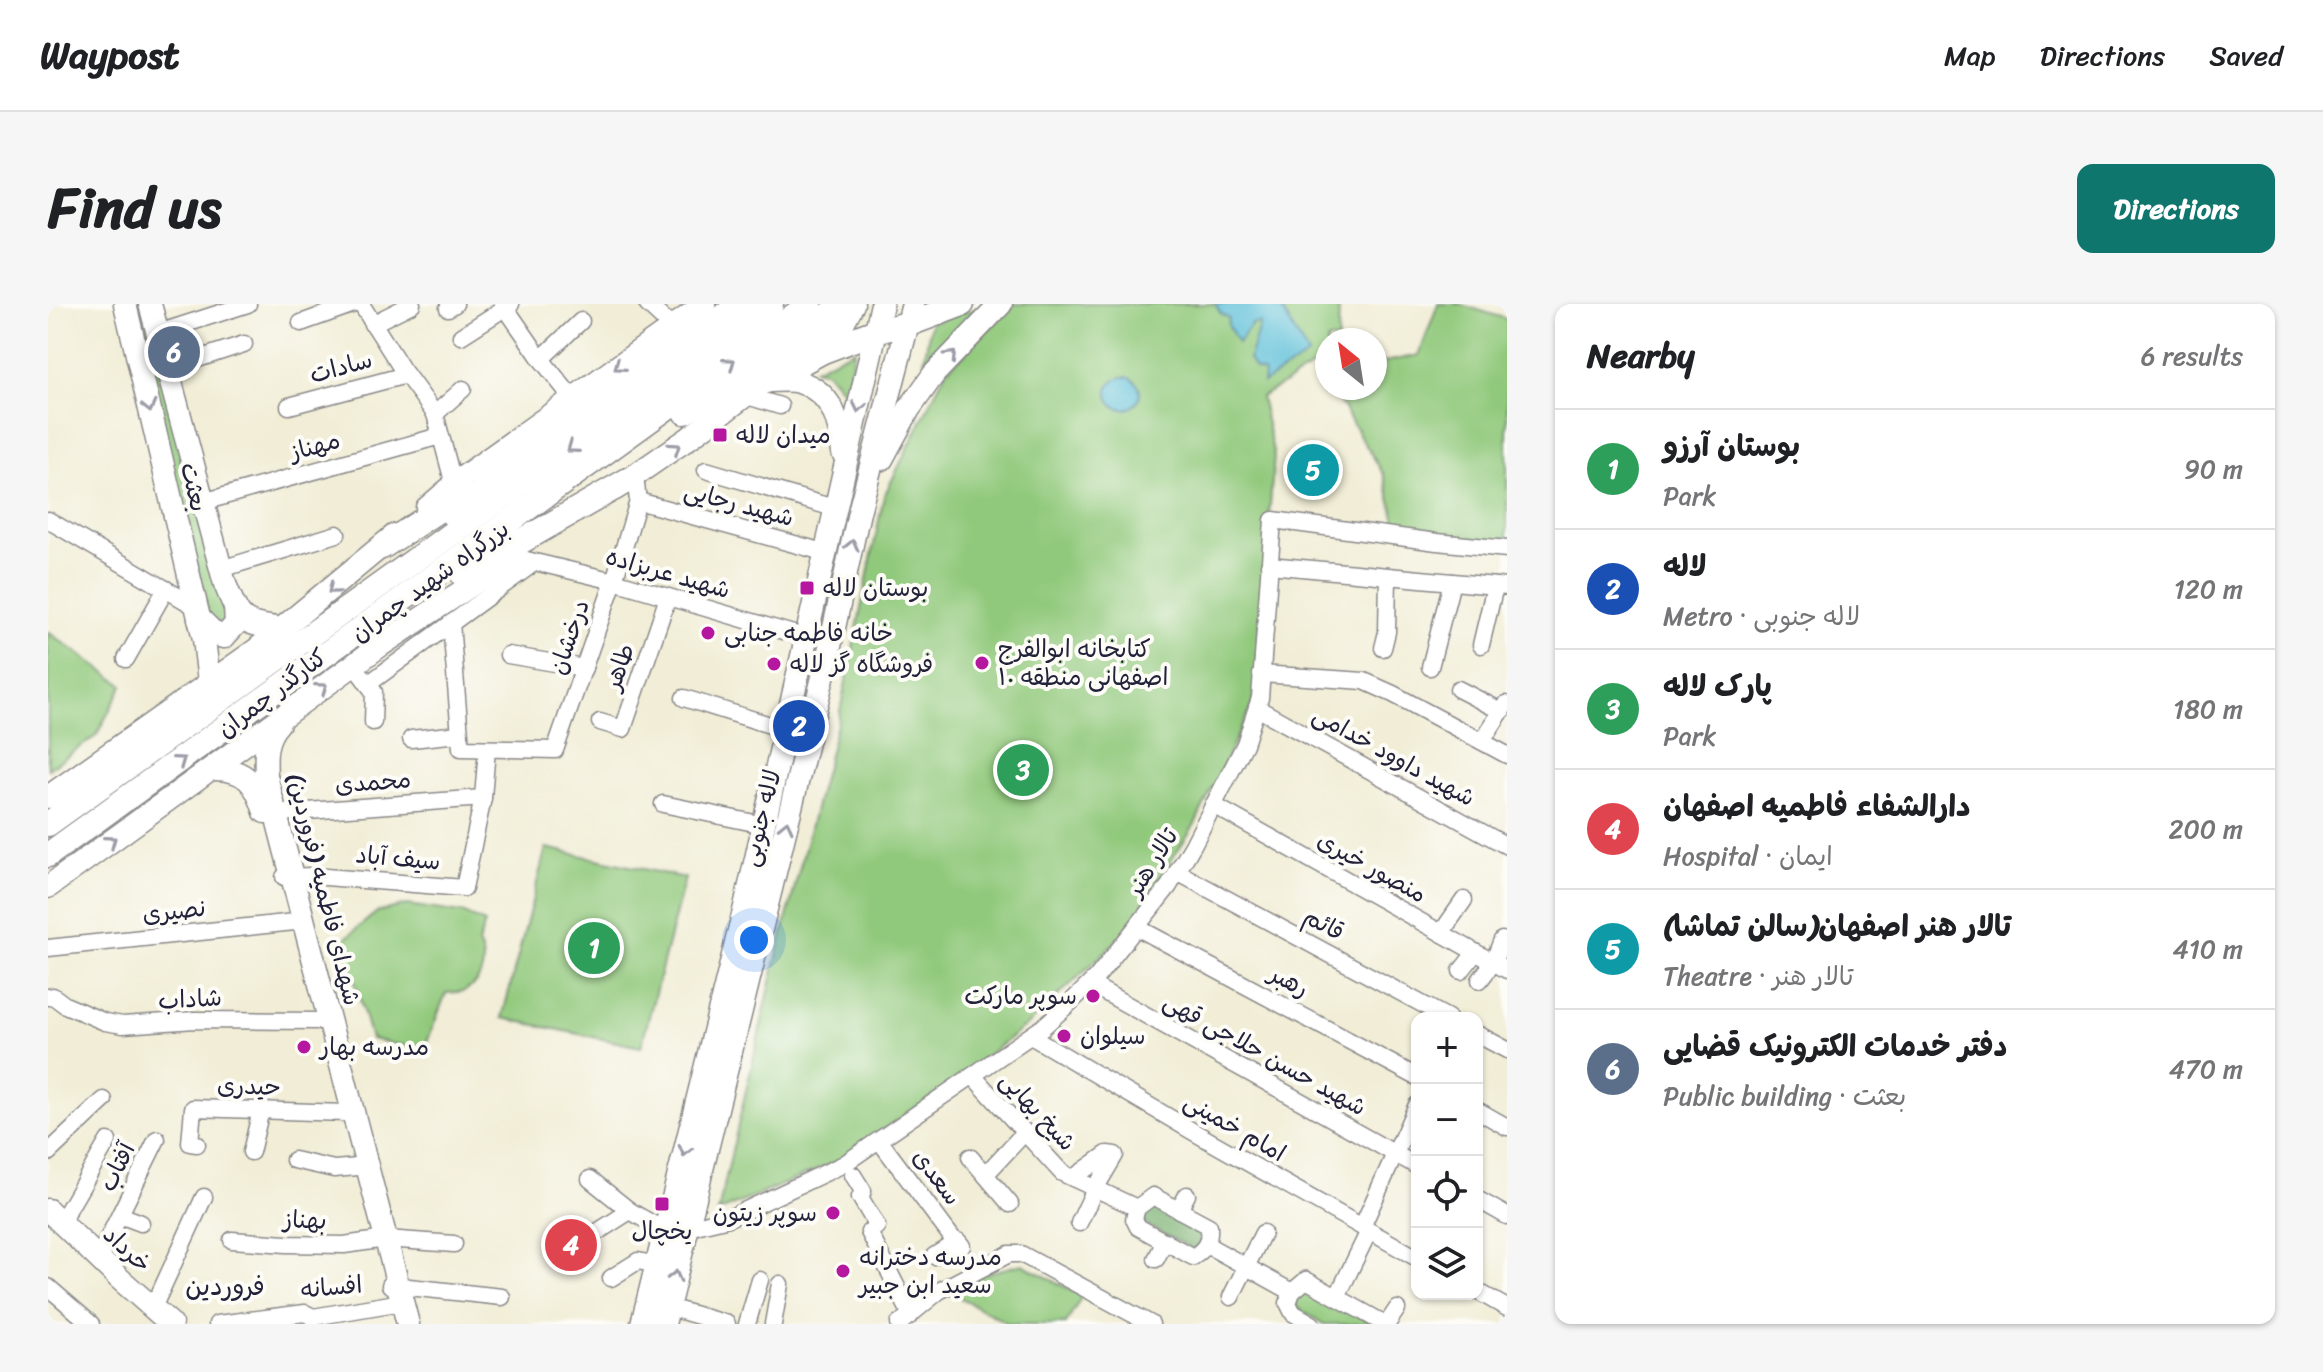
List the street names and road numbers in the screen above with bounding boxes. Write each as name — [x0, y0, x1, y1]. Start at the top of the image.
street label: سادات — [305, 338, 377, 396]
street label: مهناز — [283, 419, 345, 473]
street label: بعثت — [168, 458, 220, 516]
street label: شهید رجایی — [679, 469, 799, 539]
street label: بزرگراه شهید چمران — [341, 509, 519, 653]
street label: شهید عربزاده — [601, 535, 735, 611]
street label: درخشان — [537, 594, 601, 680]
street label: کنارگذر چمران — [207, 637, 337, 749]
street label: طاهر — [591, 638, 647, 698]
street label: شهید داوود خدامی — [1305, 694, 1483, 818]
street label: محمدی — [334, 758, 412, 806]
street label: لاله جنوبی — [729, 765, 793, 871]
street label: شهدای فاطمیه (فروردین) — [275, 768, 373, 1010]
street label: تالار هنر — [1113, 818, 1190, 907]
street label: منصور خیری — [1309, 819, 1435, 915]
street label: سیف آباد — [354, 833, 442, 883]
street label: نصیری — [140, 887, 208, 935]
street label: قائم — [1296, 896, 1352, 952]
street label: رهبر — [1259, 952, 1317, 1009]
street label: شاداب — [157, 976, 223, 1022]
street label: شهید حسن حلاجی قهی — [1155, 980, 1375, 1128]
street label: شیخ بهایی — [989, 1061, 1087, 1161]
street label: حیدری — [216, 1064, 282, 1108]
street label: امام خمینی — [1176, 1081, 1294, 1173]
street label: آفتاب — [87, 1134, 147, 1199]
street label: سعدی — [901, 1139, 973, 1215]
street label: بهناز — [280, 1198, 328, 1242]
street label: خرداد — [93, 1215, 161, 1283]
street label: افسانه — [298, 1263, 364, 1311]

